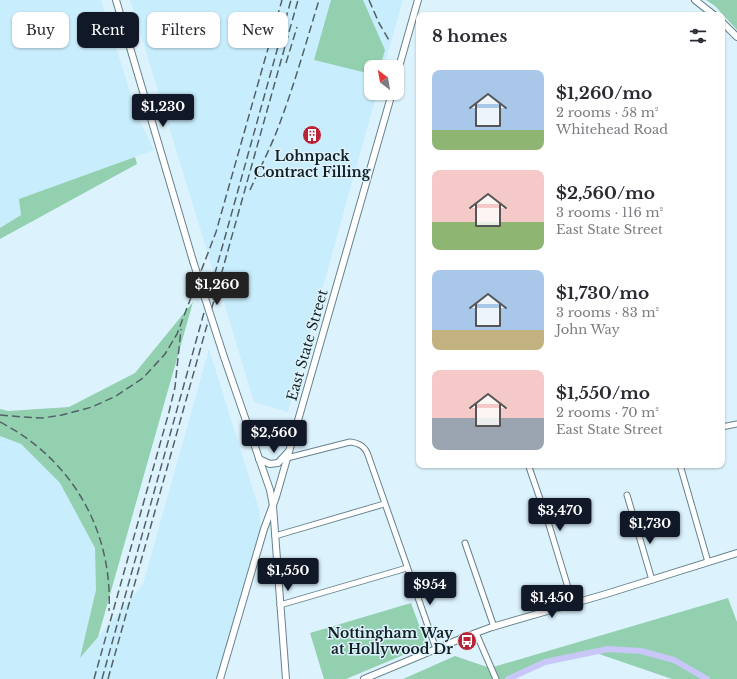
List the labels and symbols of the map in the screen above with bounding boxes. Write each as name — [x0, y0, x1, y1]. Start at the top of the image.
north arrow — [364, 60, 404, 100]
pin: $1,230 — [130, 94, 196, 128]
building icon: Lohnpack Contract Filling — [301, 124, 323, 146]
place label: Lohnpack Contract Filling — [254, 147, 371, 181]
pin: $1,260 — [184, 272, 250, 306]
street label: East State Street — [282, 287, 332, 403]
pin: $2,560 — [241, 420, 307, 454]
pin: $3,470 — [527, 498, 593, 532]
pin: $1,730 — [617, 511, 683, 545]
pin: $1,550 — [255, 558, 321, 592]
pin: $954 — [406, 572, 454, 606]
pin: $1,450 — [519, 585, 585, 619]
place label: Nottingham Way at Hollywood Dr — [327, 624, 454, 658]
bus stop icon: Nottingham Way at Hollywood Dr — [456, 630, 478, 652]

